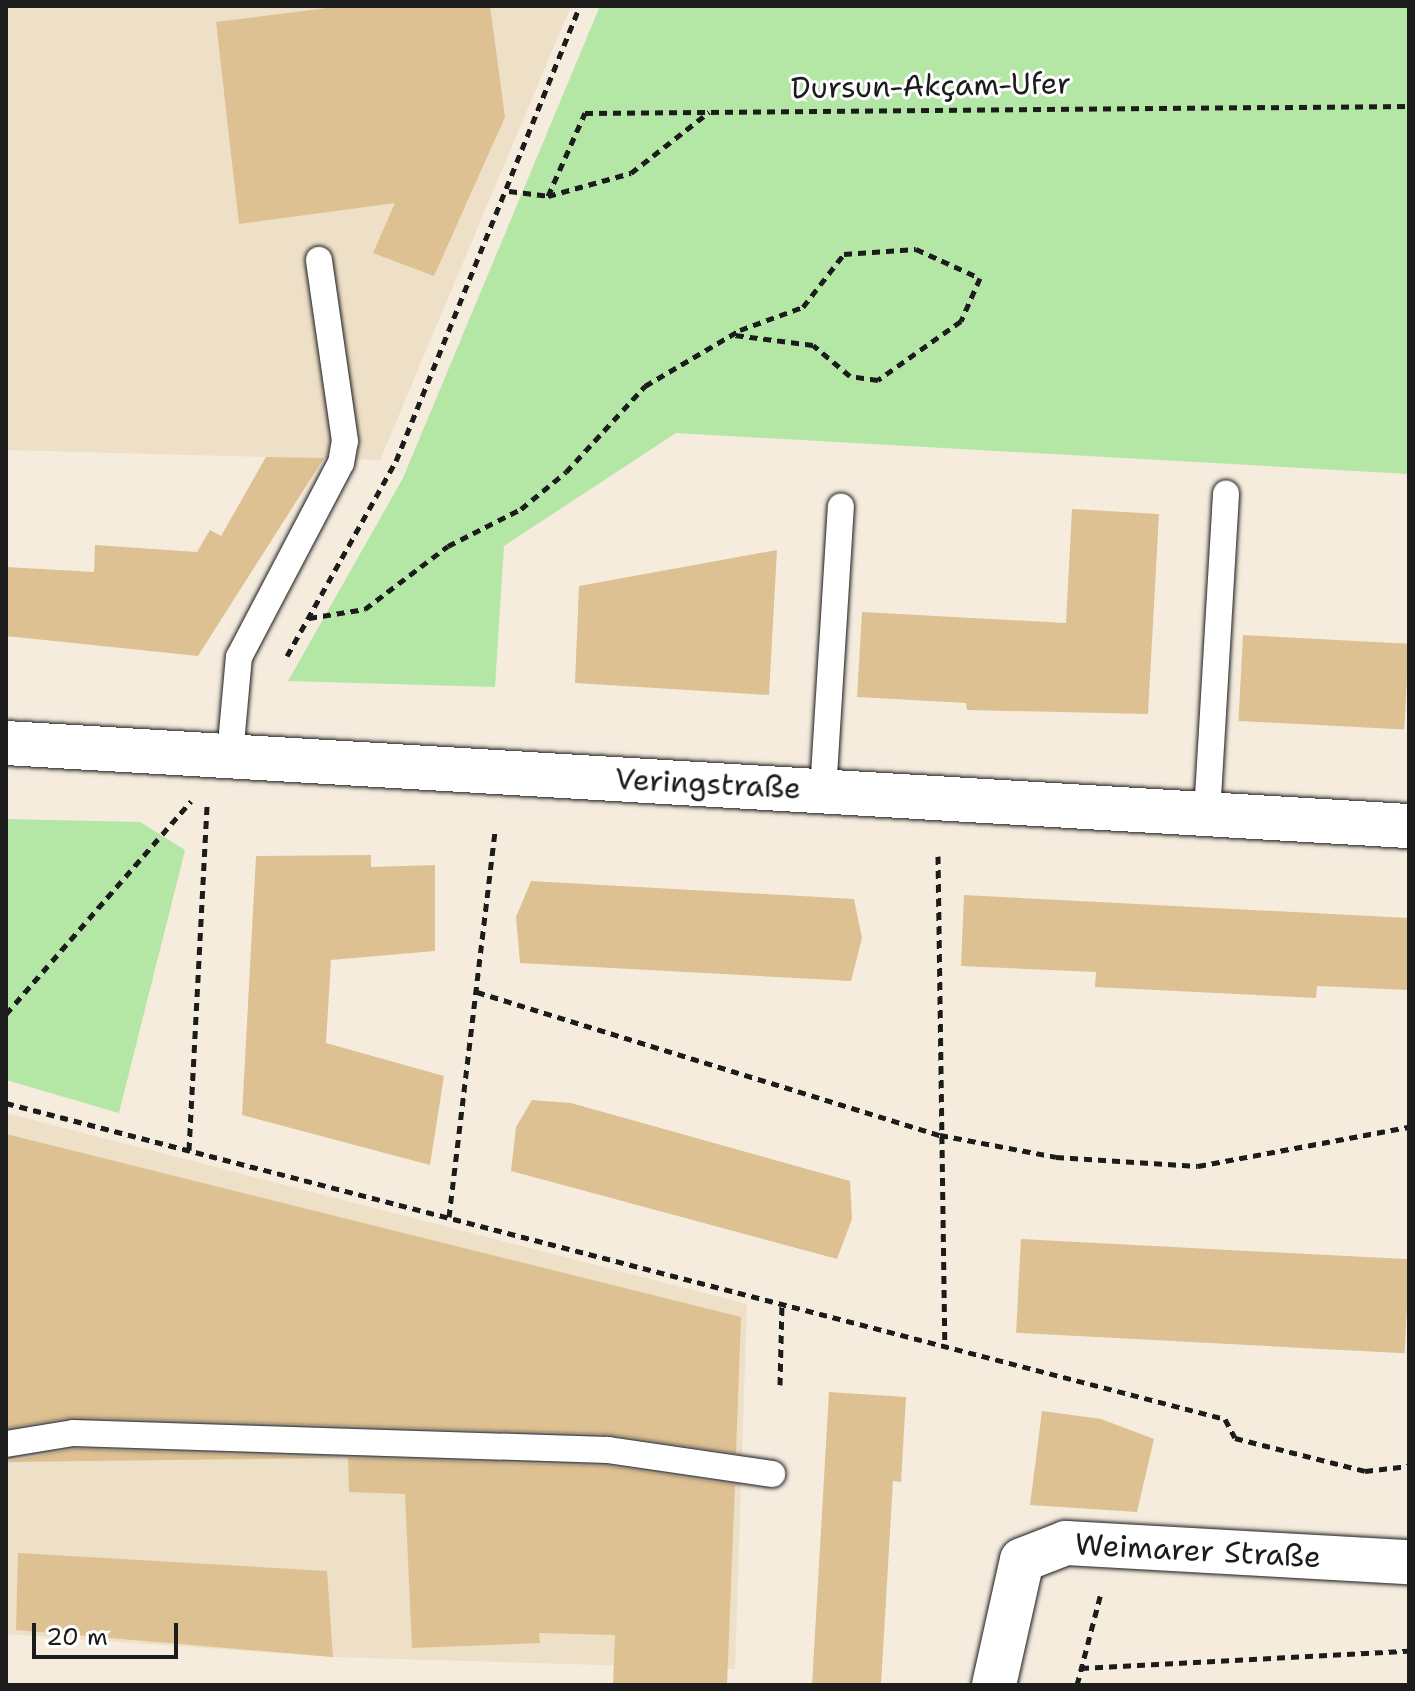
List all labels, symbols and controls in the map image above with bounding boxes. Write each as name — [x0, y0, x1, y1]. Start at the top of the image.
street label: Dursun-Akçam-Ufer — [791, 66, 1071, 106]
street label: Veringstraße — [614, 761, 802, 807]
street label: Weimarer Straße — [1074, 1527, 1322, 1575]
scale bar — [36, 1607, 182, 1657]
text: 20 m — [46, 1621, 108, 1653]

